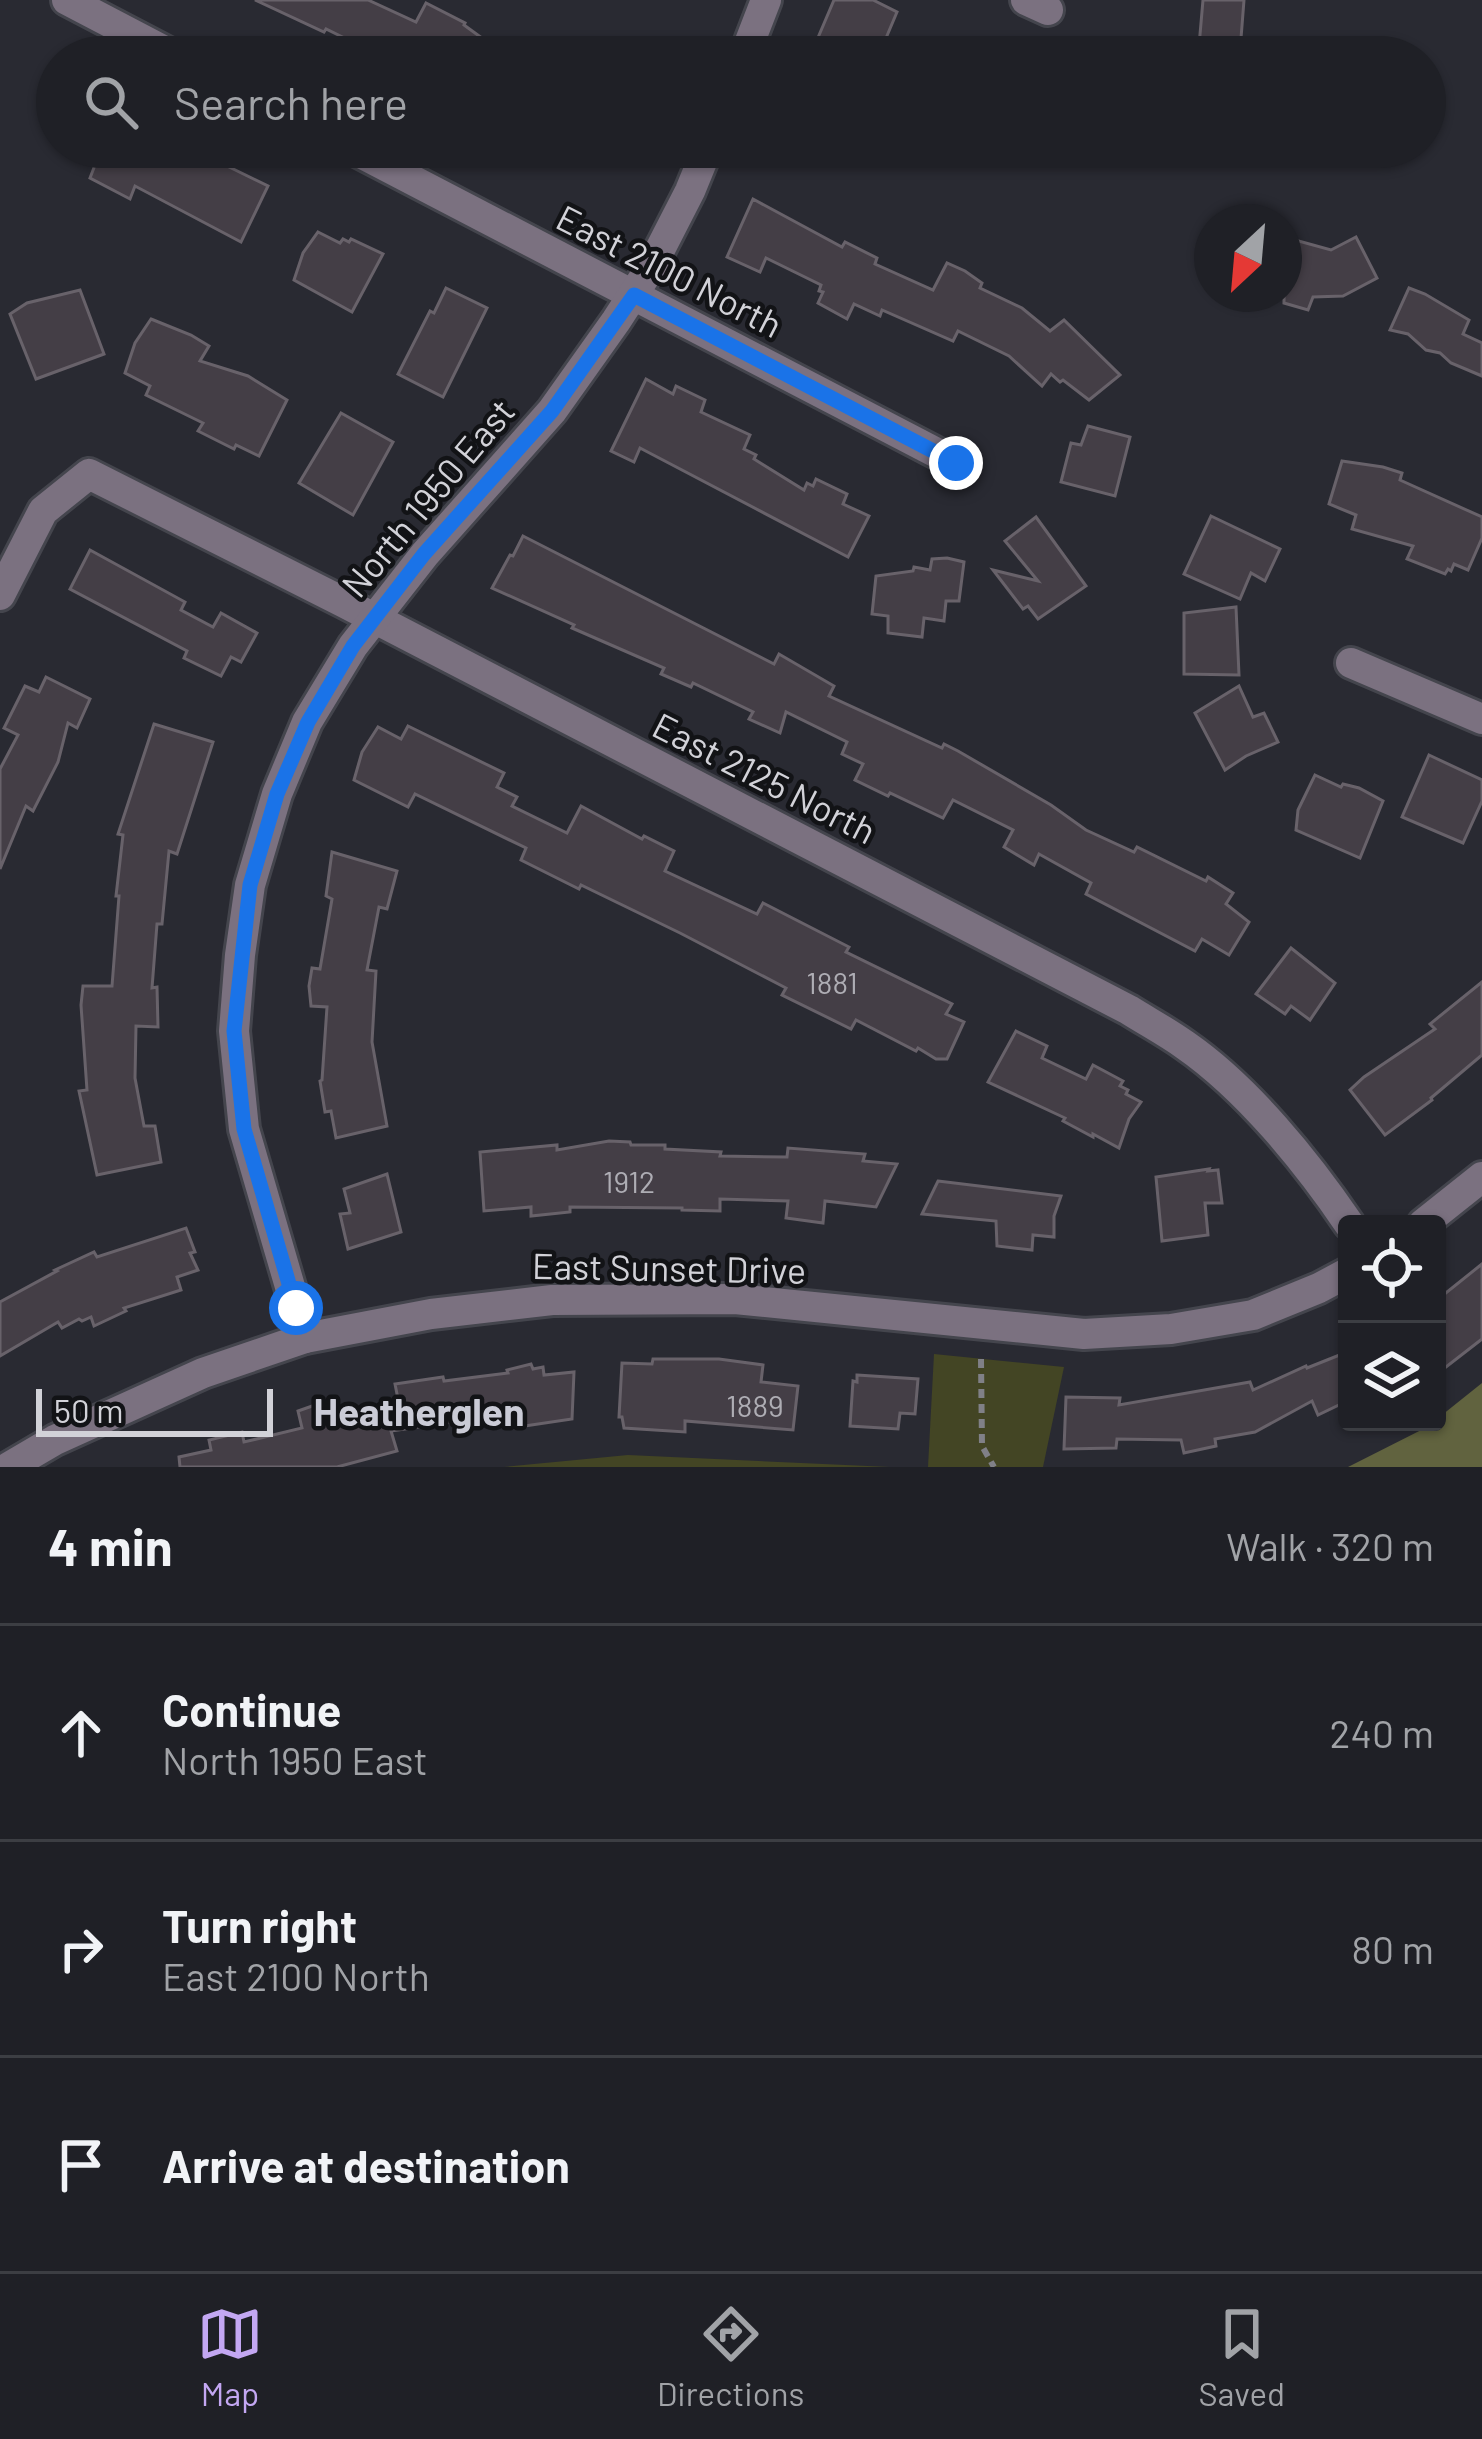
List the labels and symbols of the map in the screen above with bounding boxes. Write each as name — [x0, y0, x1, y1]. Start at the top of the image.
street label: East 2100 North — [550, 195, 790, 345]
north arrow — [1194, 204, 1302, 312]
street label: North 1950 East — [332, 389, 522, 605]
route end — [929, 436, 983, 490]
street label: East 2125 North — [646, 702, 884, 852]
house number: 1881 — [806, 964, 858, 1000]
house number: 1912 — [603, 1163, 655, 1199]
street label: East Sunset Drive — [532, 1243, 806, 1291]
route start — [269, 1281, 323, 1335]
scale bar — [36, 1383, 273, 1436]
district label: Heatherglen — [314, 1387, 524, 1434]
house number: 1889 — [726, 1387, 784, 1423]

